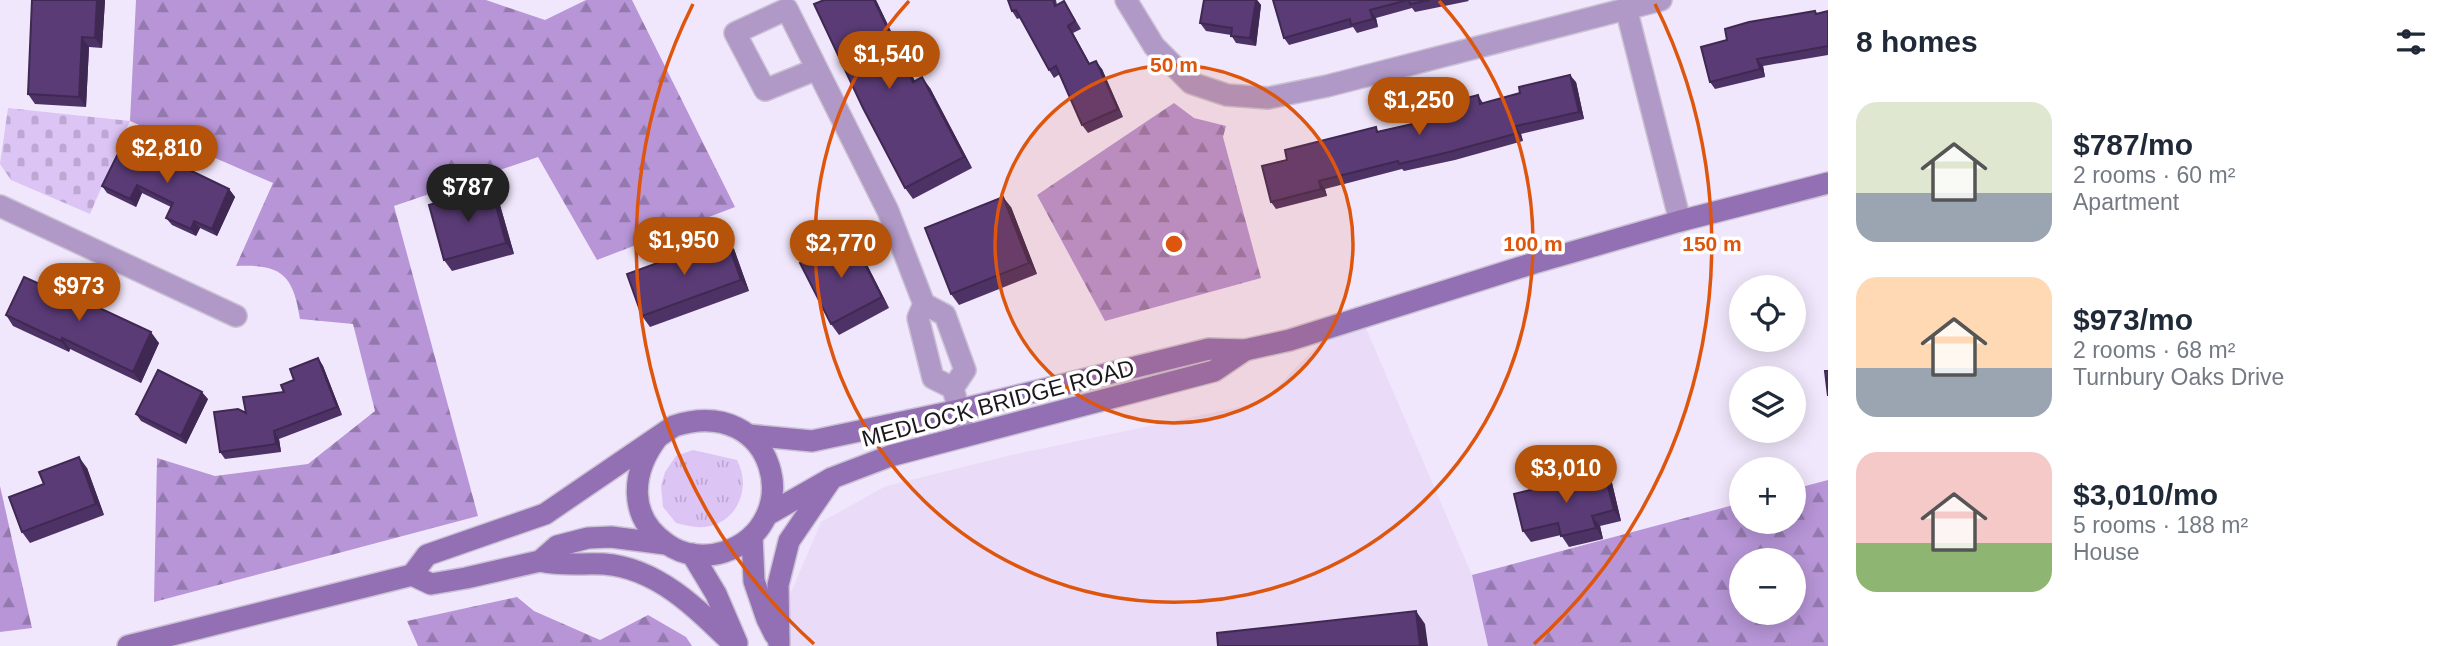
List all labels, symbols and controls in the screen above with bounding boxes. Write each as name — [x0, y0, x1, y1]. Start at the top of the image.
icon: filters — [2392, 23, 2430, 61]
text: 8 homes — [1856, 25, 1978, 58]
pin: $1,540 — [832, 32, 946, 91]
text: $1,540 — [854, 41, 924, 67]
text: 50 m — [1150, 53, 1198, 76]
pin: $1,250 — [1362, 78, 1476, 137]
text: $1,250 — [1384, 87, 1454, 113]
pin: $2,810 — [110, 125, 224, 185]
text: $787/mo — [2073, 128, 2193, 161]
icon: home — [1912, 130, 1996, 214]
text: $2,810 — [132, 135, 202, 161]
text: 2 rooms · 60 m² — [2073, 162, 2235, 188]
pin: $787 — [427, 164, 509, 224]
text: $787 — [442, 174, 494, 200]
text: Apartment — [2073, 189, 2179, 215]
pin: $1,950 — [627, 218, 741, 277]
pin: $2,770 — [784, 220, 898, 280]
text: $1,950 — [649, 227, 719, 253]
text: $2,770 — [806, 230, 876, 256]
centre of rings — [1162, 232, 1186, 256]
text: 100 m — [1503, 232, 1563, 255]
text: 150 m — [1682, 232, 1742, 255]
pin: $973 — [38, 264, 120, 323]
text: $973 — [53, 273, 105, 299]
map controls — [1729, 275, 1806, 625]
button: locate — [1729, 275, 1806, 352]
text: $973/mo — [2073, 303, 2193, 336]
icon: home — [1912, 305, 1996, 389]
text: 2 rooms · 68 m² — [2073, 337, 2235, 363]
street label: MEDLOCK BRIDGE ROAD — [859, 354, 1137, 452]
text: Turnbury Oaks Drive — [2073, 364, 2284, 390]
button: layers — [1729, 366, 1806, 443]
pin: $3,010 — [1509, 446, 1623, 505]
text: $3,010 — [1531, 455, 1601, 481]
button: + — [1729, 457, 1806, 534]
text: $3,010/mo — [2073, 478, 2218, 511]
icon: home — [1912, 480, 1996, 564]
text: 5 rooms · 188 m² — [2073, 512, 2248, 538]
text: House — [2073, 539, 2139, 565]
button: − — [1729, 548, 1806, 625]

